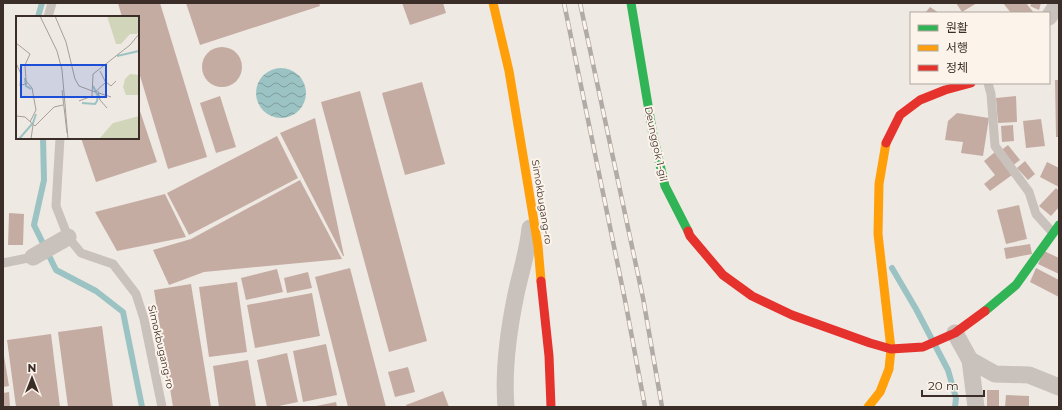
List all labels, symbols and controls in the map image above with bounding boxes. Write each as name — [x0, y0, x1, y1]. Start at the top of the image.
legend — [910, 12, 1050, 84]
inset map — [16, 16, 139, 139]
text: 원활 — [946, 20, 968, 35]
text: 서행 — [946, 40, 968, 55]
text: 정체 — [946, 60, 968, 75]
street label: Deunggok 1-gil — [642, 105, 670, 183]
street label: Simokbugang-ro — [529, 159, 555, 245]
street label: Simokbugang-ro — [145, 304, 177, 390]
north arrow — [12, 358, 52, 398]
text: N — [28, 361, 36, 375]
scale bar — [922, 372, 984, 398]
text: 20 m — [928, 378, 959, 393]

